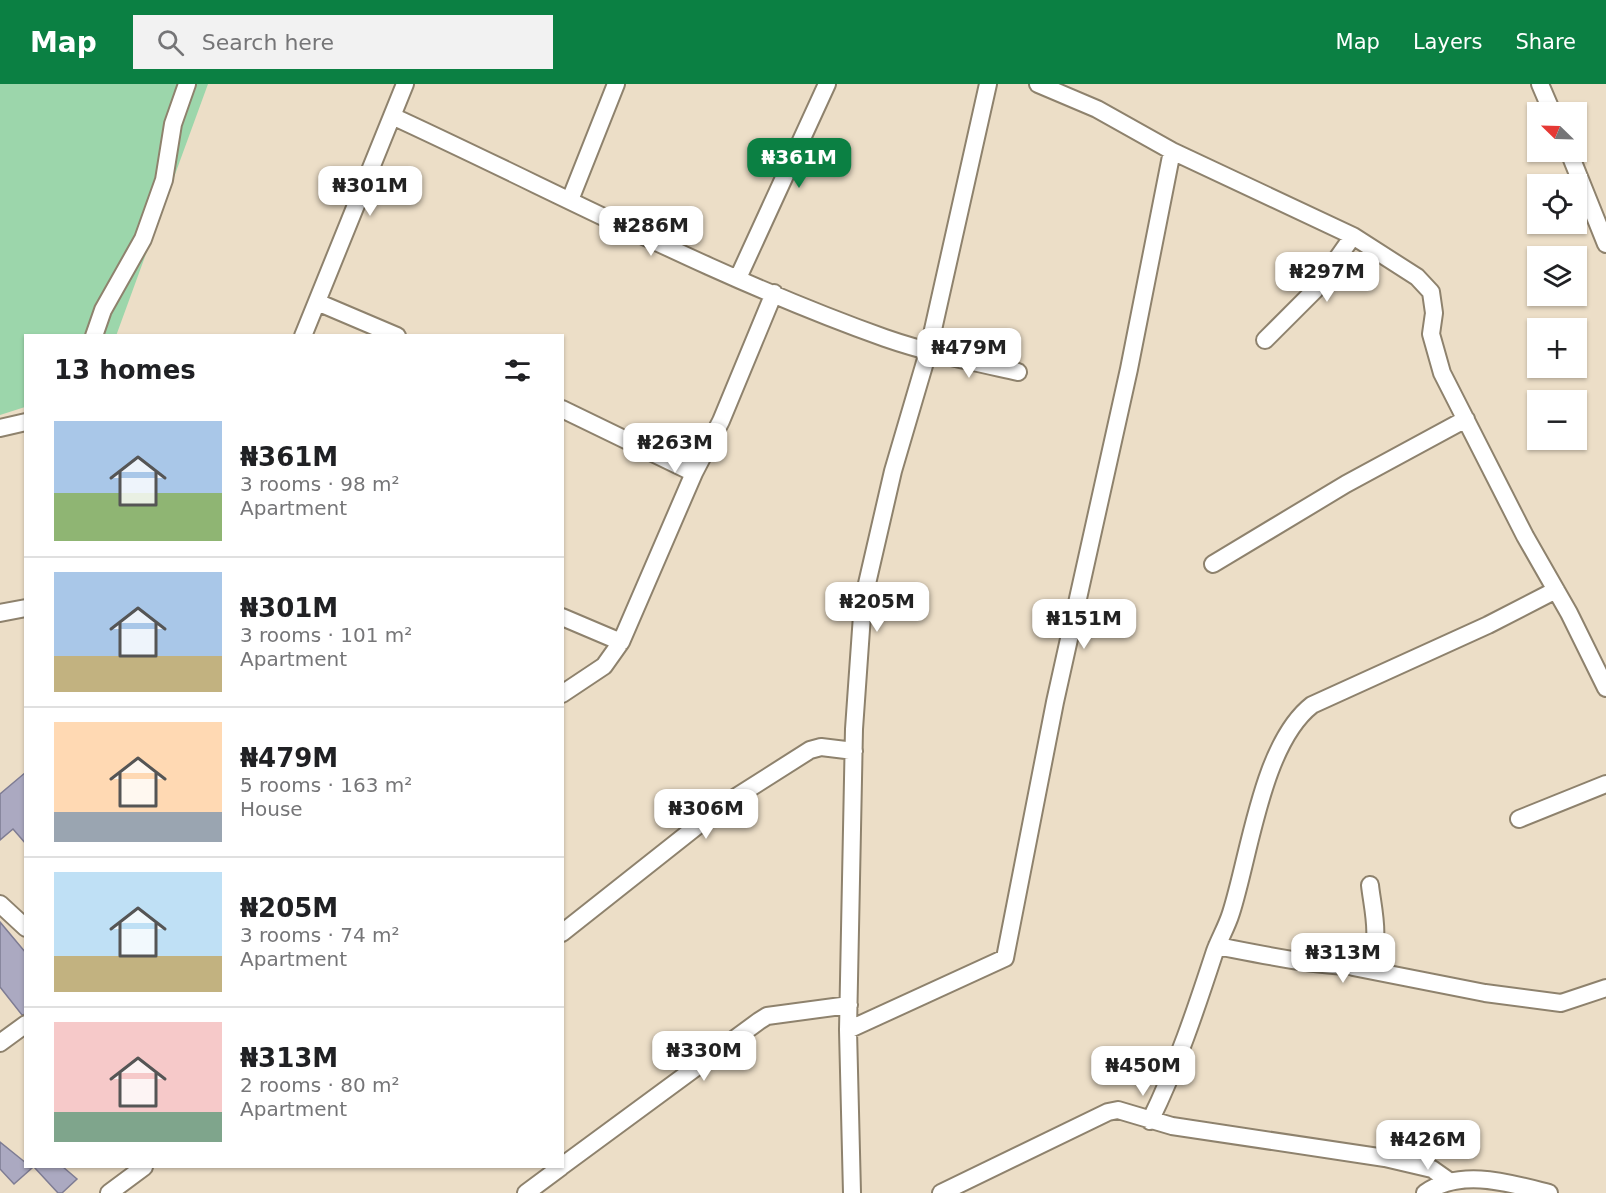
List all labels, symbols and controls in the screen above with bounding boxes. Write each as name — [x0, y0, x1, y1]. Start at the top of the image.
search box — [133, 15, 553, 69]
text: Map — [30, 26, 97, 59]
icon: search — [154, 26, 187, 59]
text: Search here — [202, 30, 334, 55]
text: Map — [1336, 30, 1380, 54]
text: Layers — [1413, 30, 1482, 54]
text: Share — [1515, 30, 1576, 54]
north arrow — [1527, 102, 1587, 162]
map controls — [1527, 102, 1587, 450]
pin: ₦361M — [757, 138, 841, 189]
text: ₦361M — [761, 145, 837, 169]
pin: ₦301M — [328, 166, 412, 217]
text: ₦301M — [332, 173, 408, 197]
button: locate — [1527, 174, 1587, 234]
pin: ₦286M — [609, 206, 693, 257]
text: ₦286M — [613, 213, 689, 237]
button: layers — [1527, 246, 1587, 306]
pin: ₦297M — [1285, 252, 1369, 303]
text: ₦297M — [1289, 259, 1365, 283]
button: + — [1527, 318, 1587, 378]
pin: ₦479M — [927, 328, 1011, 379]
text: ₦479M — [931, 335, 1007, 359]
icon: filters — [501, 354, 534, 387]
text: 13 homes — [54, 355, 196, 385]
button: − — [1527, 390, 1587, 450]
pin: ₦263M — [633, 423, 717, 474]
text: ₦263M — [637, 430, 713, 454]
text: ₦361M — [240, 442, 338, 472]
icon: home — [102, 445, 174, 517]
text: 3 rooms · 98 m² — [240, 472, 400, 496]
text: Apartment — [240, 496, 347, 520]
pin: ₦205M — [835, 582, 919, 633]
text: ₦205M — [839, 589, 915, 613]
text: ₦301M — [240, 593, 338, 623]
icon: home — [102, 596, 174, 668]
pin: ₦151M — [1042, 599, 1126, 650]
text: ₦151M — [1046, 606, 1122, 630]
text: 3 rooms · 101 m² — [240, 623, 412, 647]
text: Apartment — [240, 647, 347, 671]
text: ₦479M — [240, 743, 338, 773]
icon: home — [102, 746, 174, 818]
text: 5 rooms · 163 m² — [240, 773, 412, 797]
pin: ₦306M — [664, 789, 748, 840]
text: ₦306M — [668, 796, 744, 820]
text: House — [240, 797, 303, 821]
text: ₦205M — [240, 893, 338, 923]
icon: home — [102, 896, 174, 968]
text: 3 rooms · 74 m² — [240, 923, 400, 947]
pin: ₦313M — [1301, 933, 1385, 984]
text: ₦313M — [1305, 940, 1381, 964]
text: Apartment — [240, 947, 347, 971]
pin: ₦330M — [662, 1031, 746, 1082]
text: ₦330M — [666, 1038, 742, 1062]
text: ₦313M — [240, 1043, 338, 1073]
icon: home — [102, 1046, 174, 1118]
pin: ₦450M — [1101, 1046, 1185, 1097]
text: ₦450M — [1105, 1053, 1181, 1077]
text: 2 rooms · 80 m² — [240, 1073, 400, 1097]
text: Apartment — [240, 1097, 347, 1121]
pin: ₦426M — [1386, 1120, 1470, 1171]
text: ₦426M — [1390, 1127, 1466, 1151]

